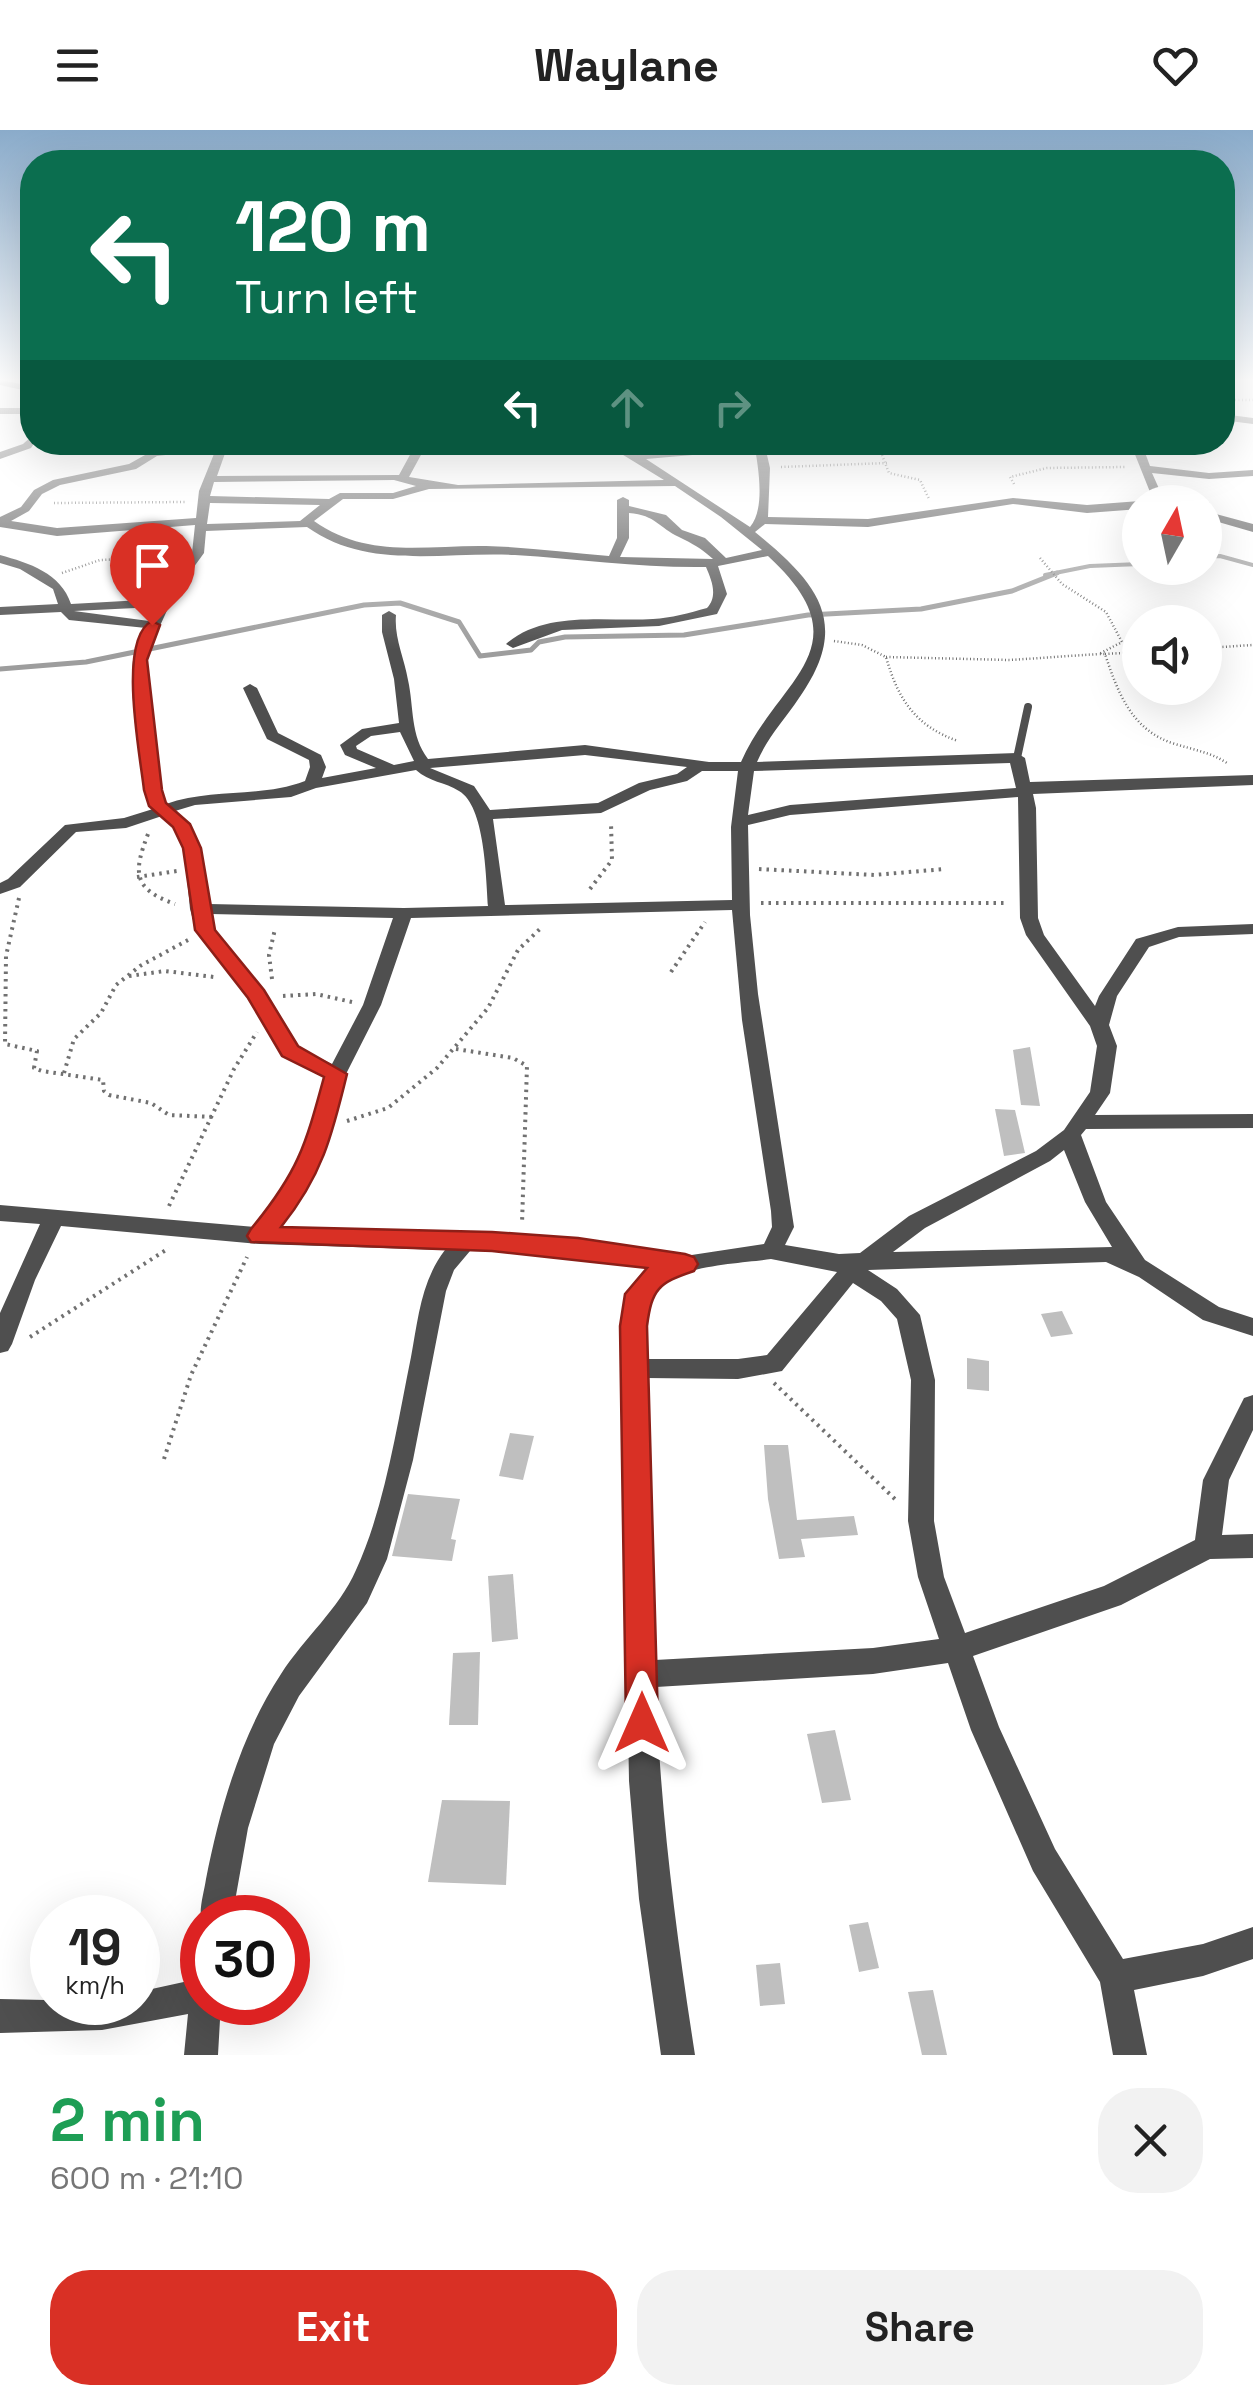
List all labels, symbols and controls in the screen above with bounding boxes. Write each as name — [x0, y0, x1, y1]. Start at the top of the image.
text: Waylane — [534, 37, 719, 94]
icon: menu — [50, 38, 105, 93]
icon: heart — [1148, 38, 1203, 93]
text: 120 m — [235, 182, 431, 271]
icon: left — [70, 190, 200, 320]
text: Turn left — [235, 269, 418, 326]
icon: left — [495, 380, 550, 435]
icon: ahead — [600, 380, 655, 435]
icon: right — [705, 380, 760, 435]
north arrow — [1122, 485, 1222, 585]
map controls — [1122, 485, 1222, 705]
pin — [110, 523, 195, 626]
icon: arrive — [125, 538, 180, 593]
button: sound — [1122, 605, 1222, 705]
position arrow — [590, 1671, 694, 1775]
speed limit sign: 30 — [180, 1895, 310, 2025]
text: 19 — [68, 1916, 122, 1980]
text: km/h — [65, 1969, 125, 2001]
text: 2 min — [50, 2082, 205, 2159]
button: close — [1098, 2088, 1203, 2193]
text: 600 m · 21:10 — [50, 2158, 243, 2198]
button: Exit — [50, 2270, 617, 2385]
button: Share — [637, 2270, 1203, 2385]

